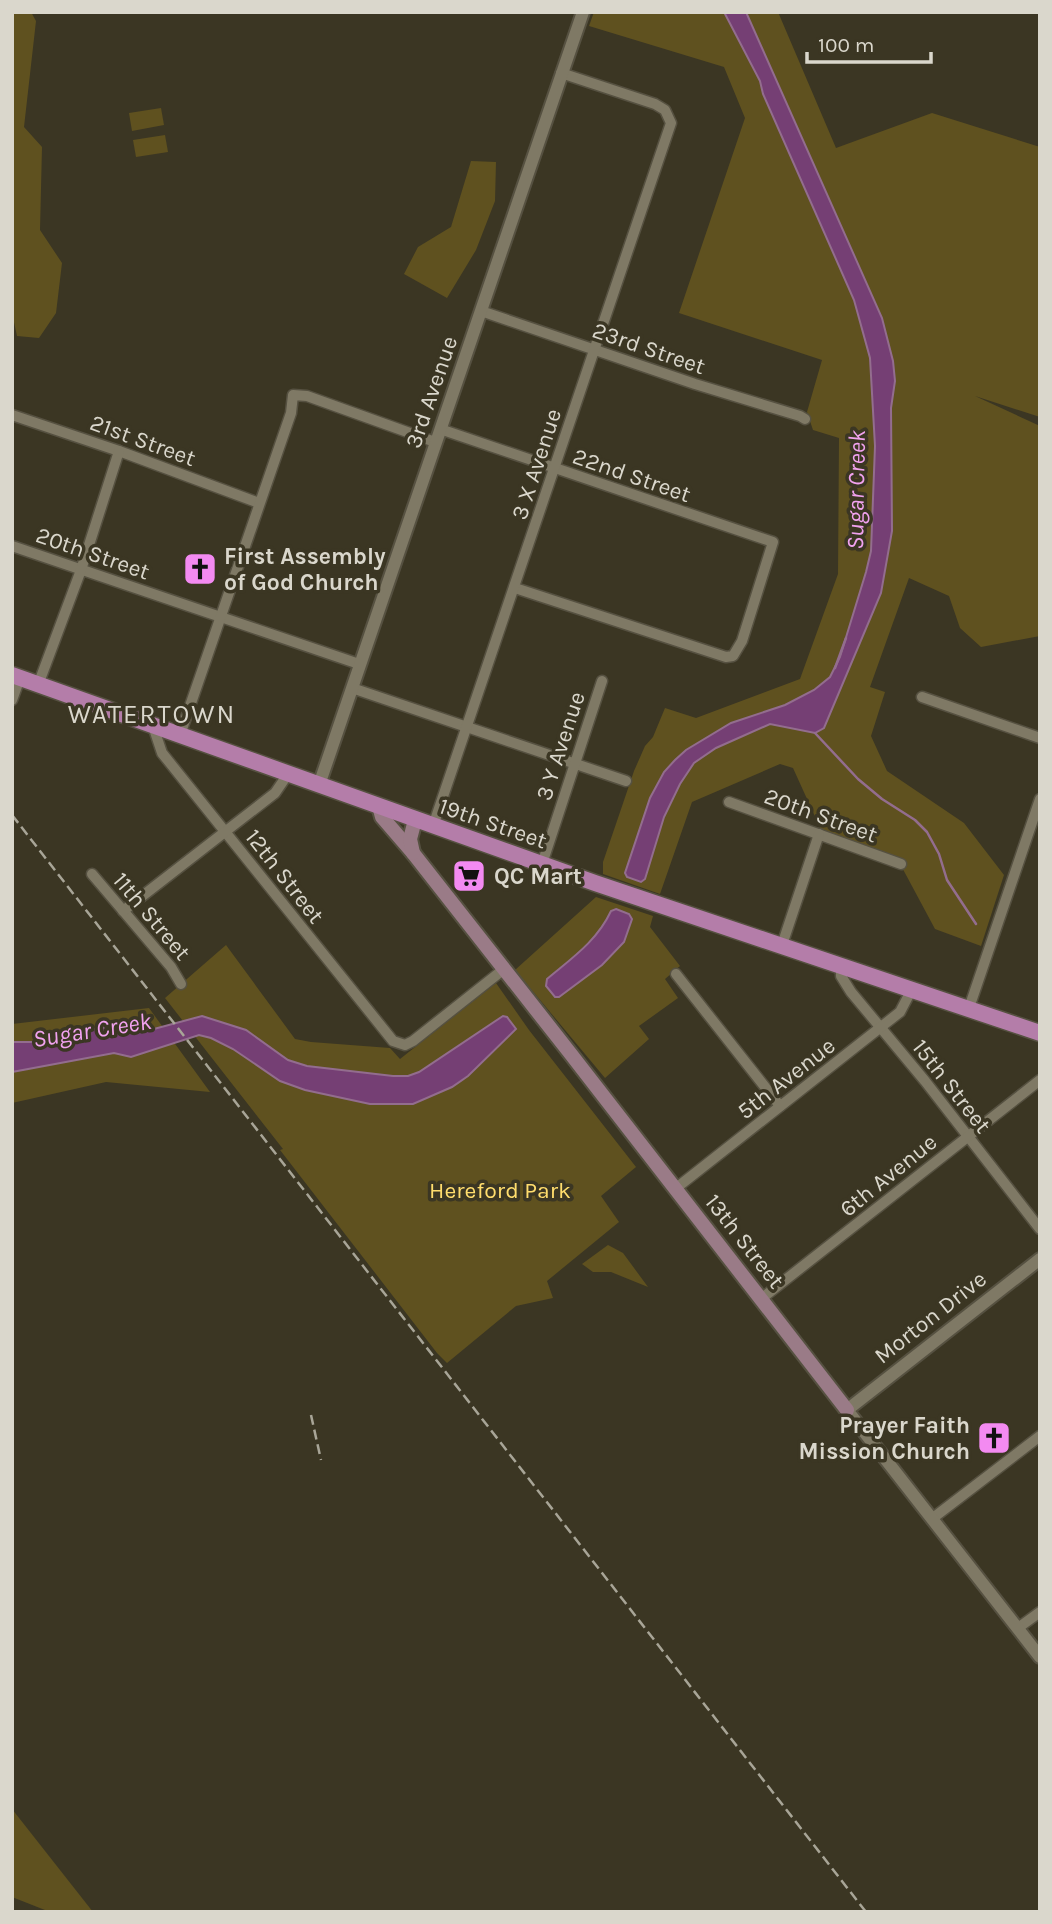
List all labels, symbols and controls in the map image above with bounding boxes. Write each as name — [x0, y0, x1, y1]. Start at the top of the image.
scale bar — [807, 21, 931, 65]
text: 100 m — [818, 33, 875, 57]
street label: 23rd Street — [589, 317, 709, 380]
street label: 3rd Avenue — [400, 333, 463, 452]
street label: 3 X Avenue — [506, 405, 567, 523]
street label: 21st Street — [86, 409, 200, 472]
water label: Sugar Creek — [841, 429, 871, 550]
street label: 22nd Street — [569, 443, 695, 508]
street label: 20th Street — [33, 521, 153, 586]
place label: First Assembly of God Church — [224, 543, 386, 596]
church icon: First Assembly of God Church — [181, 550, 219, 588]
street label: 3 Y Avenue — [530, 688, 591, 804]
district label: WATERTOWN — [68, 699, 236, 730]
street label: 20th Street — [761, 783, 881, 848]
street label: 19th Street — [435, 792, 551, 855]
street label: 12th Street — [239, 824, 330, 929]
supermarket icon: QC Mart — [450, 857, 488, 895]
place label: QC Mart — [494, 863, 582, 890]
street label: 11th Street — [107, 867, 196, 966]
water label: Sugar Creek — [31, 1007, 154, 1053]
street label: 5th Avenue — [732, 1032, 841, 1125]
street label: 15th Street — [907, 1034, 997, 1139]
street label: 6th Avenue — [834, 1128, 942, 1223]
park label: Hereford Park — [429, 1177, 571, 1204]
street label: 13th Street — [699, 1189, 790, 1294]
street label: Morton Drive — [869, 1265, 992, 1369]
place label: Prayer Faith Mission Church — [799, 1412, 970, 1465]
church icon: Prayer Faith Mission Church — [975, 1419, 1013, 1457]

